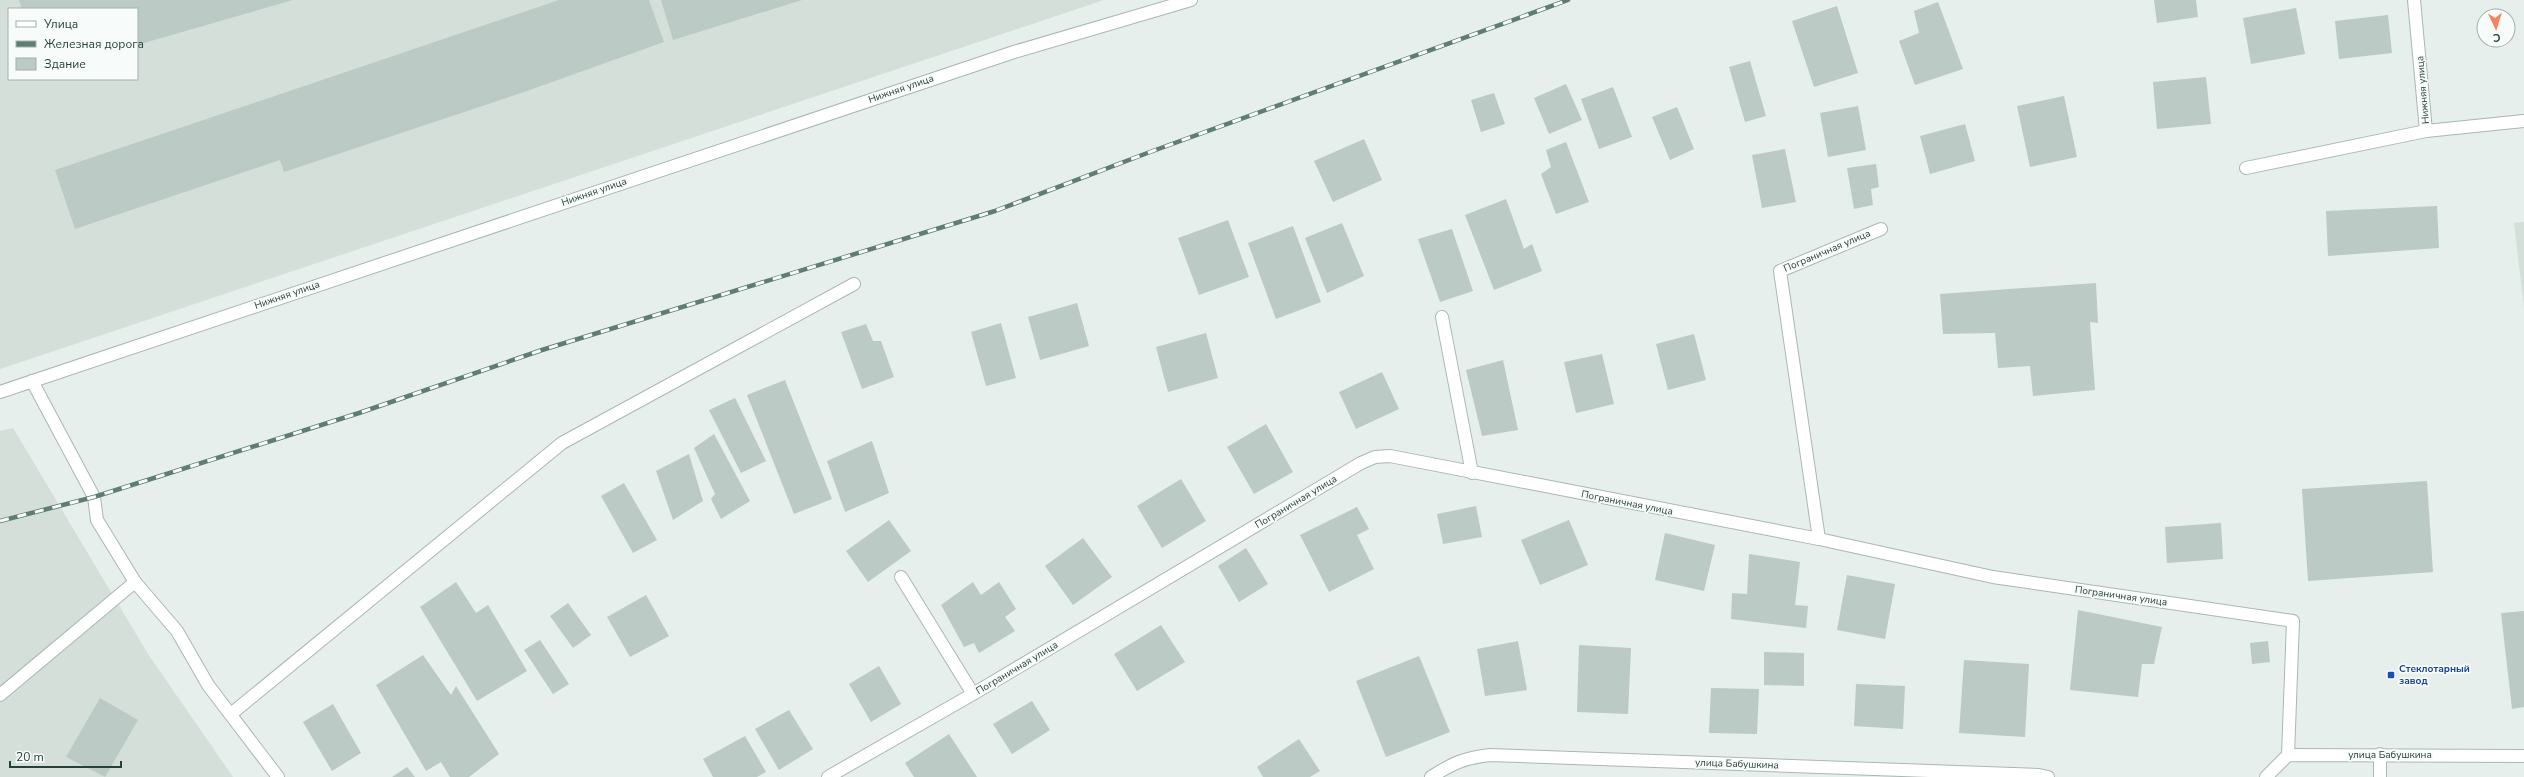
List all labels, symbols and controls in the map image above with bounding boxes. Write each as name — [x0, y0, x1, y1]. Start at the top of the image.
legend — [8, 8, 138, 80]
north arrow — [2476, 8, 2516, 48]
text: Улица — [43, 16, 78, 32]
text: С — [2492, 30, 2501, 45]
text: Железная дорога — [44, 36, 144, 52]
street label: Нижняя улица — [2413, 55, 2433, 125]
text: Здание — [44, 56, 86, 72]
street label: Нижняя улица — [866, 71, 936, 107]
street label: Нижняя улица — [559, 174, 629, 210]
street label: Пограничная улица — [1781, 226, 1873, 276]
street label: Нижняя улица — [252, 277, 322, 313]
street label: Пограничная улица — [1252, 472, 1340, 532]
street label: Пограничная улица — [1580, 487, 1674, 519]
street label: Пограничная улица — [2074, 583, 2168, 609]
street label: Пограничная улица — [973, 638, 1061, 698]
place label: Стеклотарный завод — [2399, 662, 2470, 688]
marker: Стеклотарный завод — [2386, 670, 2396, 680]
scale bar — [10, 743, 121, 769]
street label: улица Бабушкина — [2348, 748, 2432, 762]
text: 20 m — [16, 749, 44, 765]
street label: улица Бабушкина — [1695, 756, 1779, 772]

